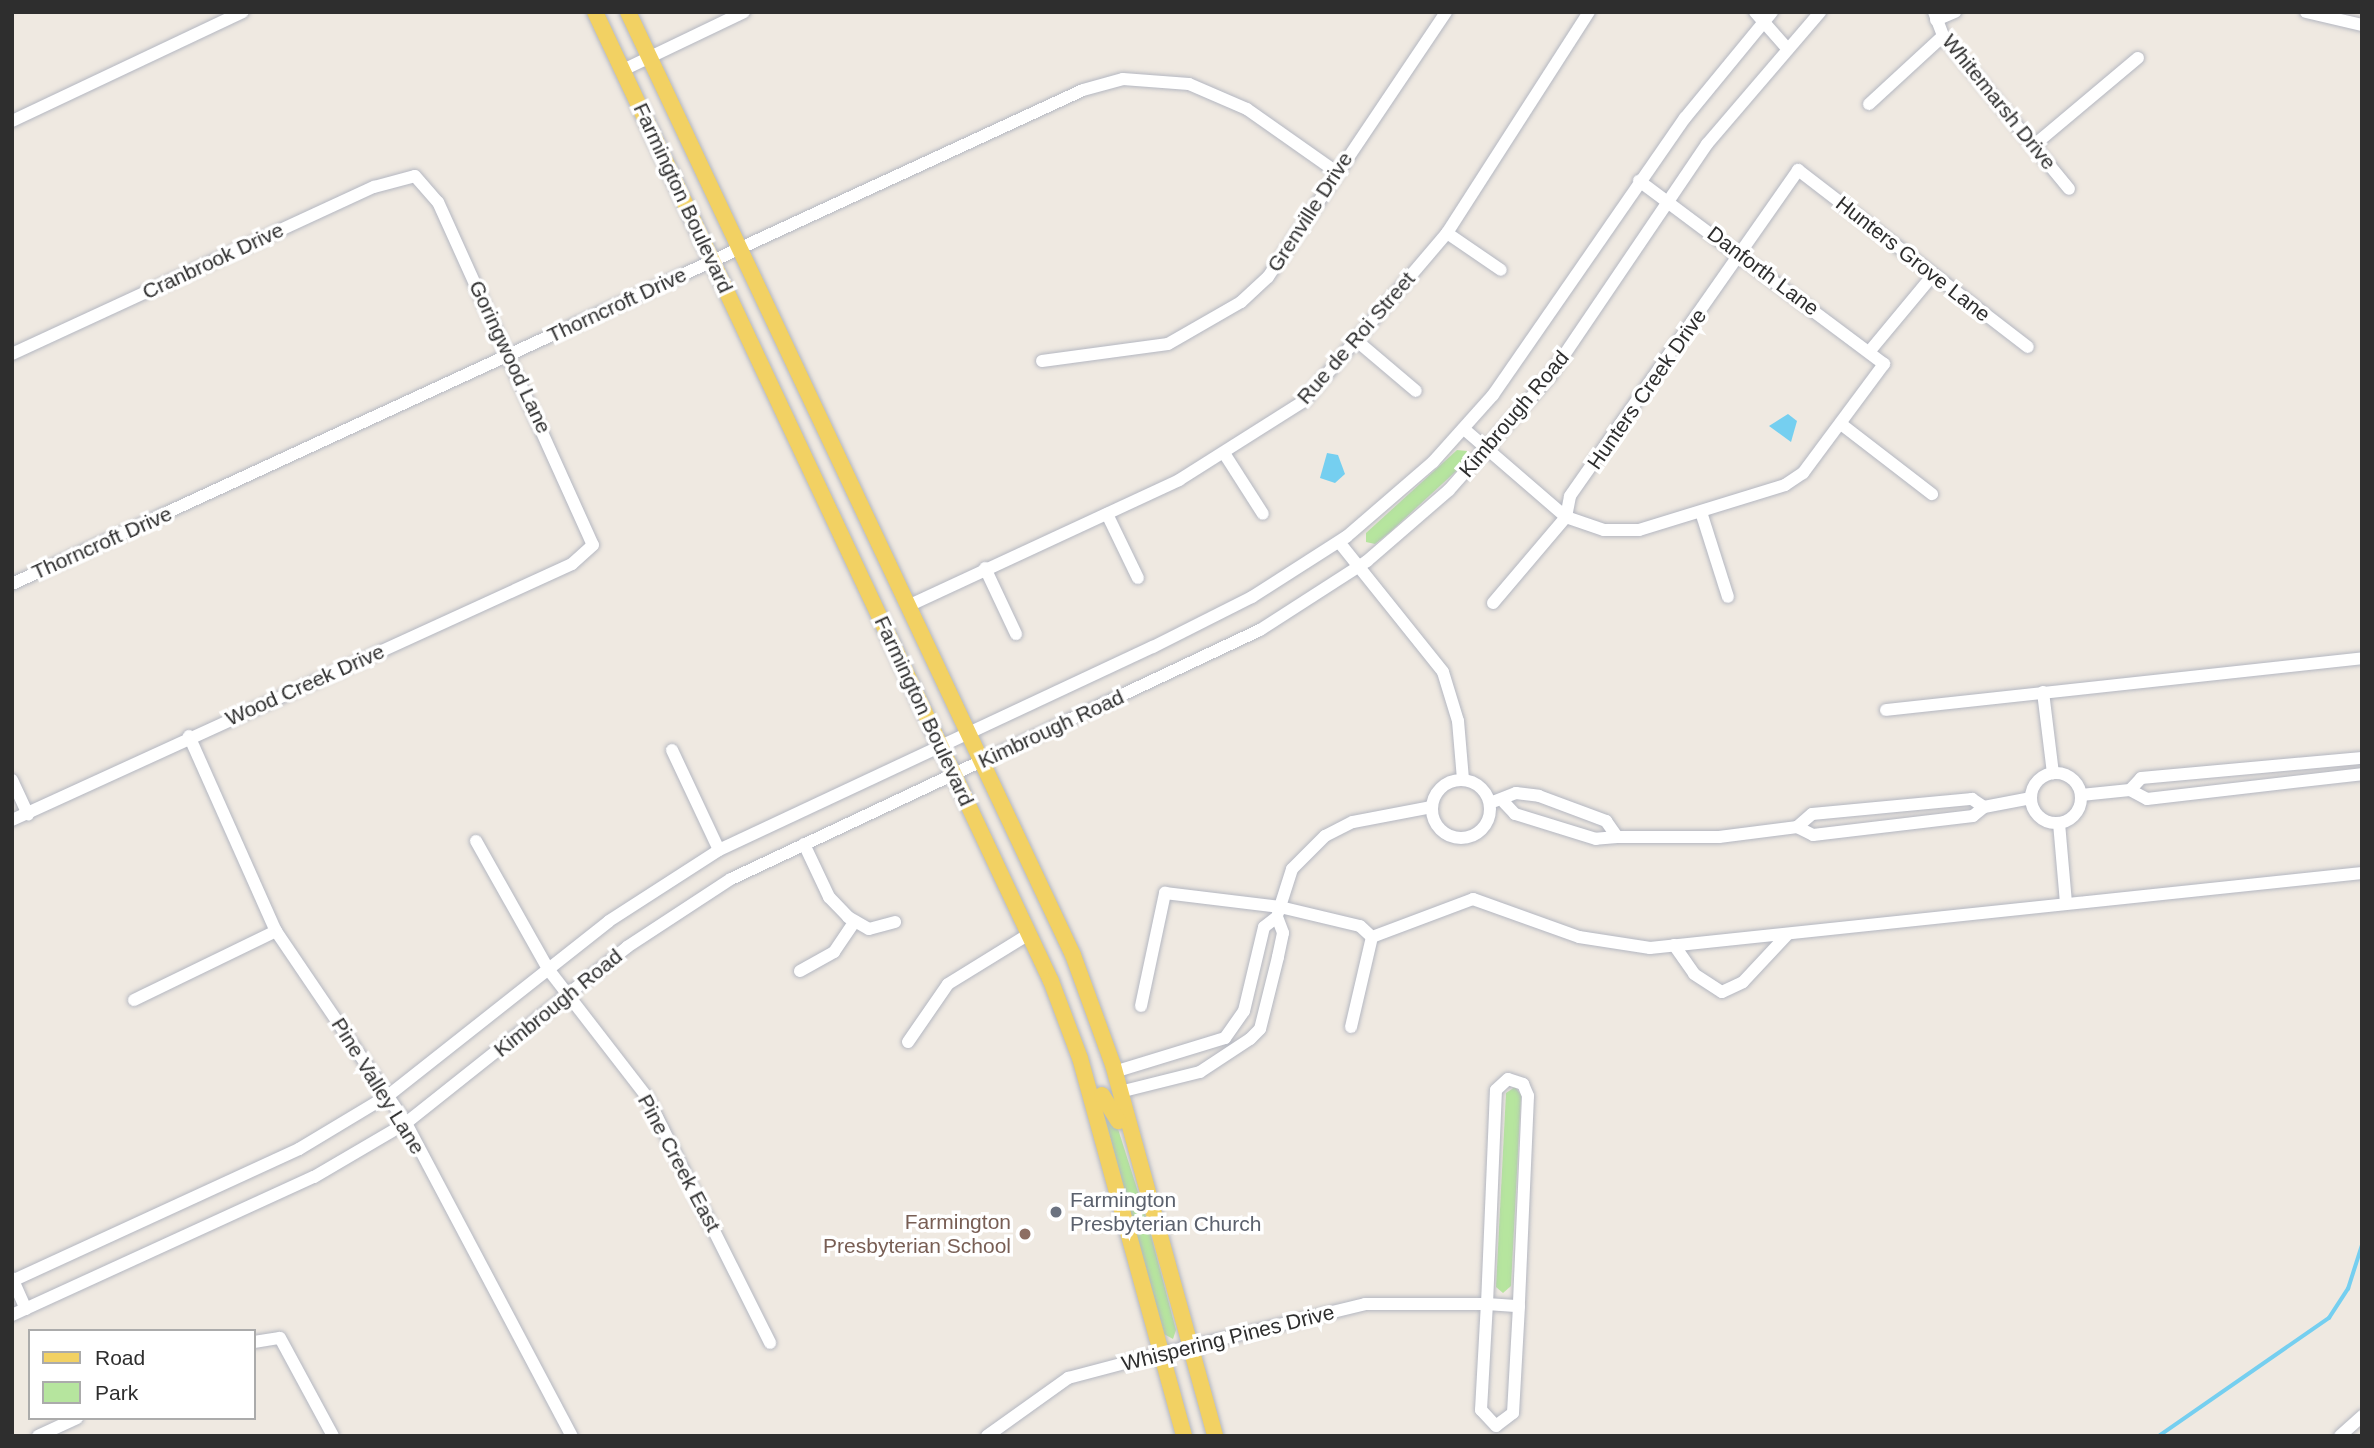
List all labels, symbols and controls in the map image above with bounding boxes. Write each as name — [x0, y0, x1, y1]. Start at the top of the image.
street label: Whitemarsh Drive — [1937, 29, 2061, 175]
street label: Farmington Boulevard — [628, 99, 738, 297]
street label: Grenville Drive — [1262, 147, 1358, 277]
street label: Hunters Grove Lane — [1831, 191, 1995, 327]
street label: Cranbrook Drive — [138, 217, 288, 305]
street label: Danforth Lane — [1702, 221, 1824, 321]
street label: Thorncroft Drive — [543, 262, 691, 348]
street label: Rue de Roi Street — [1292, 267, 1420, 409]
street label: Goringwood Lane — [464, 277, 556, 437]
street label: Hunters Creek Drive — [1582, 304, 1712, 474]
street label: Kimbrough Road — [1454, 346, 1574, 482]
street label: Thorncroft Drive — [28, 501, 176, 585]
street label: Farmington Boulevard — [869, 612, 979, 810]
street label: Wood Creek Drive — [222, 639, 388, 731]
street label: Kimbrough Road — [974, 684, 1128, 774]
street label: Kimbrough Road — [489, 944, 627, 1062]
street label: Pine Valley Lane — [326, 1013, 430, 1159]
street label: Pine Creek East — [632, 1090, 726, 1236]
place label: Farmington Presbyterian Church — [1070, 1187, 1261, 1237]
marker: Farmington Presbyterian Church — [1048, 1204, 1064, 1220]
place label: Farmington Presbyterian School — [823, 1209, 1011, 1259]
marker: Farmington Presbyterian School — [1017, 1226, 1033, 1242]
street label: Whispering Pines Drive — [1119, 1299, 1337, 1377]
legend — [28, 1329, 256, 1420]
text: Road — [95, 1346, 145, 1369]
text: Park — [95, 1381, 138, 1404]

